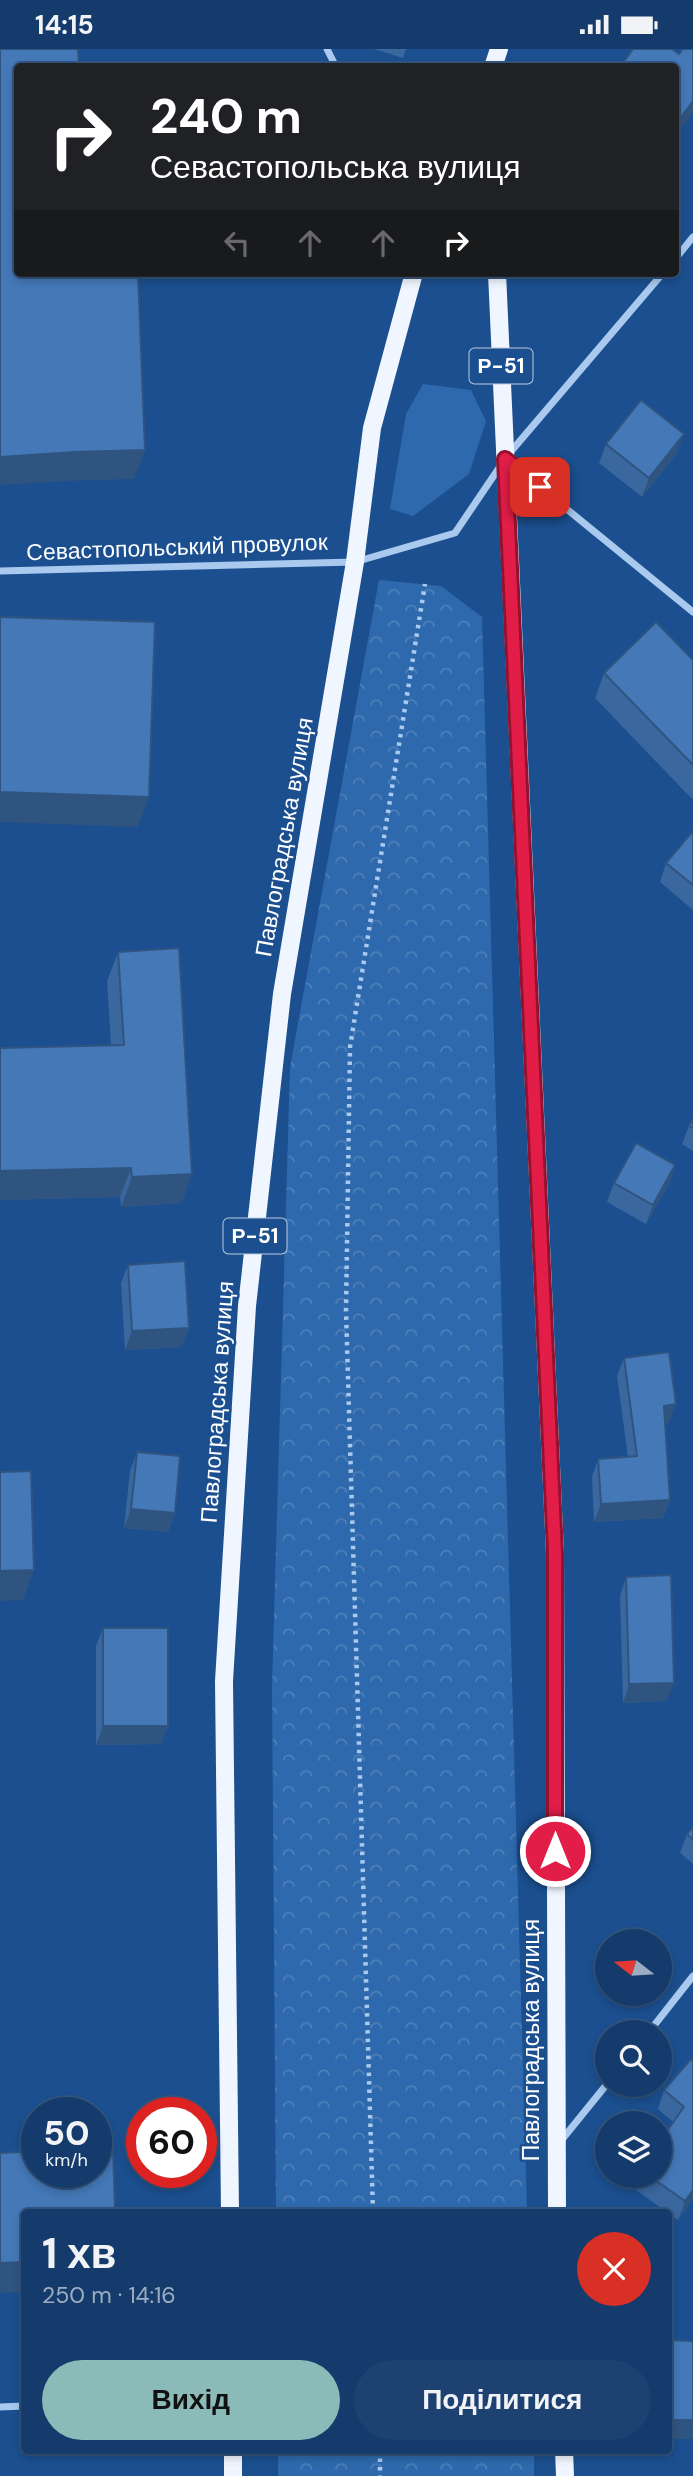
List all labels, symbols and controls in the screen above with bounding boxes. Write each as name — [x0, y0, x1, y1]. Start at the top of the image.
text: 14:15 — [35, 8, 94, 42]
text: 240 m — [150, 84, 302, 148]
icon: right — [35, 91, 126, 182]
text: Севастопольська вулиця — [150, 146, 521, 188]
icon: left — [218, 224, 256, 262]
icon: ahead — [291, 224, 329, 262]
icon: ahead — [364, 224, 402, 262]
icon: right — [437, 224, 475, 262]
road number: Р-51 — [470, 349, 532, 383]
pin — [510, 457, 570, 517]
icon: arrive — [521, 468, 559, 506]
street label: Севастопольський провулок — [26, 527, 329, 567]
street label: Павлоградська вулиця — [248, 715, 320, 959]
road number: Р-51 — [224, 1219, 286, 1253]
street label: Павлоградська вулиця — [194, 1280, 240, 1524]
position arrow — [518, 1814, 592, 1888]
street label: Павлоградська вулиця — [516, 1919, 546, 2161]
north arrow — [595, 1929, 672, 2005]
map controls — [595, 1929, 672, 2188]
button: search — [595, 2020, 672, 2097]
speed limit sign: 60 — [126, 2097, 217, 2188]
text: 50 — [43, 2110, 90, 2156]
button: layers — [595, 2111, 672, 2188]
text: km/h — [45, 2148, 88, 2172]
text: 1 хв — [42, 2226, 116, 2281]
button: close — [577, 2232, 651, 2306]
text: 250 m · 14:16 — [42, 2280, 176, 2310]
button: Вихід — [42, 2360, 340, 2440]
button: Поділитися — [354, 2360, 651, 2440]

